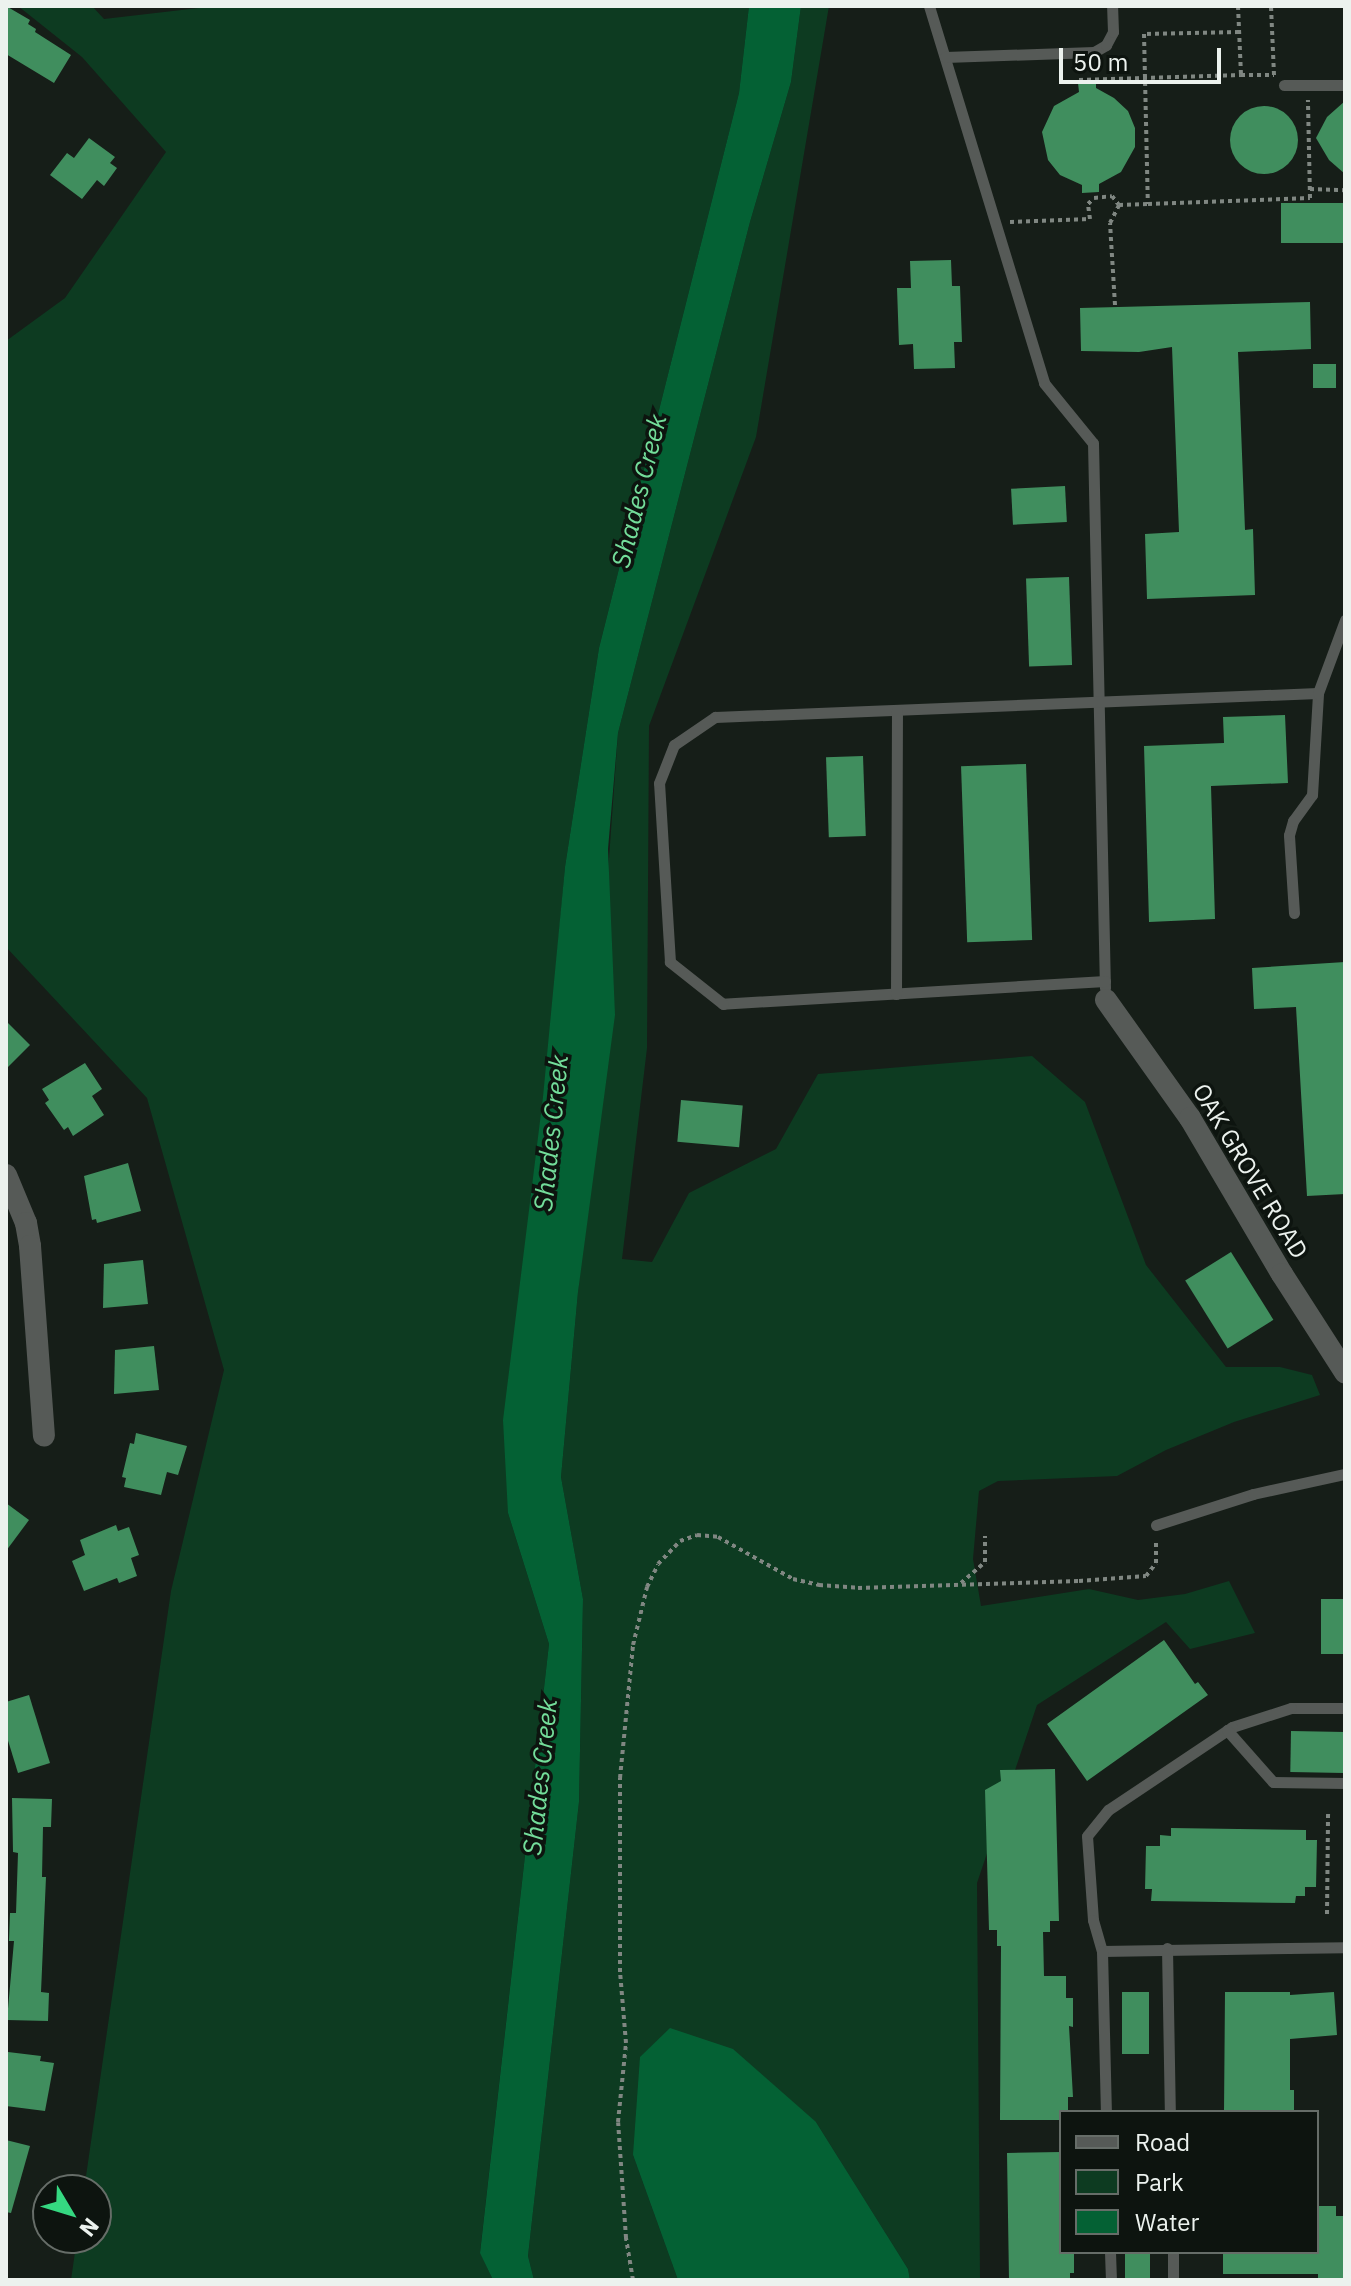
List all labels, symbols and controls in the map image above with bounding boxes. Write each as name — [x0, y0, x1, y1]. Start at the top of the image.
scale bar — [1063, 32, 1225, 82]
text: 50 m — [1073, 46, 1128, 78]
water label: Shades Creek — [605, 411, 673, 571]
water label: Shades Creek — [527, 1053, 575, 1213]
street label: OAK GROVE ROAD — [1186, 1078, 1314, 1264]
water label: Shades Creek — [516, 1697, 564, 1857]
legend — [1059, 2110, 1319, 2254]
text: Road — [1135, 2126, 1190, 2158]
text: Park — [1135, 2166, 1184, 2198]
north arrow — [32, 2174, 112, 2254]
text: Water — [1135, 2206, 1199, 2238]
text: N — [73, 2213, 106, 2243]

